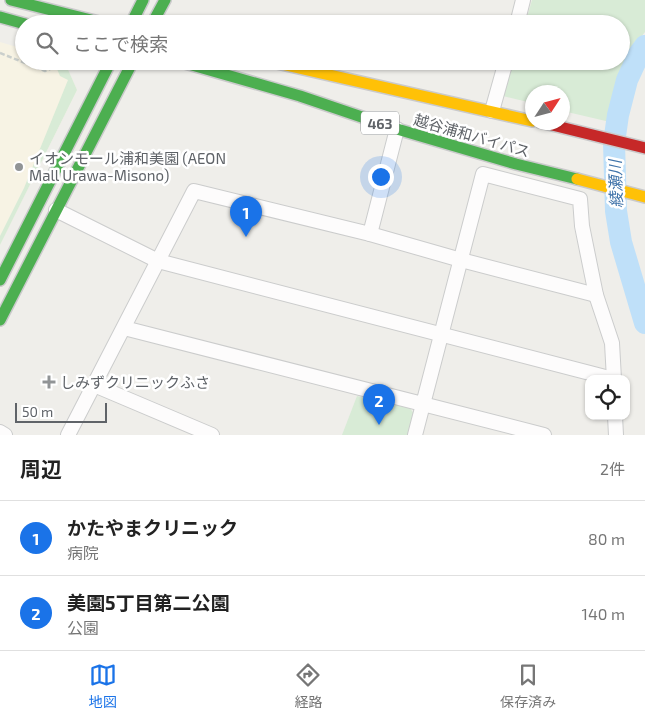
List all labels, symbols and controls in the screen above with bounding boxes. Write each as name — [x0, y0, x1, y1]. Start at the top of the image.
search box — [15, 15, 630, 70]
icon: search — [33, 29, 61, 57]
text: ここで検索 — [73, 32, 168, 55]
north arrow — [525, 85, 570, 130]
street label: 越谷浦和バイパス — [411, 110, 532, 160]
road number: 463 — [361, 112, 399, 134]
place label: イオンモール浦和美園 (AEON Mall Urawa-Misono) — [29, 149, 226, 184]
water label: 綾瀬川 — [605, 158, 625, 208]
marker: イオンモール浦和美園 (AEON Mall Urawa-Misono) — [13, 161, 25, 173]
your location — [368, 164, 394, 190]
pin: 1 — [230, 196, 262, 237]
place label: しみずクリニックふさ — [60, 373, 210, 391]
marker: しみずクリニックふさ — [42, 375, 56, 389]
map controls — [585, 375, 630, 420]
button: locate — [585, 375, 630, 420]
pin: 2 — [363, 384, 395, 425]
scale bar — [15, 400, 108, 423]
text: 50 m — [22, 403, 53, 420]
text: 周辺 — [20, 456, 62, 481]
text: 2件 — [600, 459, 625, 478]
text: かたやまクリニック — [67, 516, 238, 539]
text: 1 — [33, 529, 39, 548]
text: 80 m — [588, 529, 625, 548]
text: 病院 — [67, 543, 99, 562]
text: 美園5丁目第二公園 — [67, 591, 230, 614]
text: 2 — [31, 604, 41, 623]
text: 140 m — [582, 604, 625, 623]
text: 公園 — [67, 618, 99, 637]
tab: 地図 — [89, 661, 117, 711]
tab: 経路 — [294, 661, 322, 711]
tab: 保存済み — [500, 661, 556, 711]

